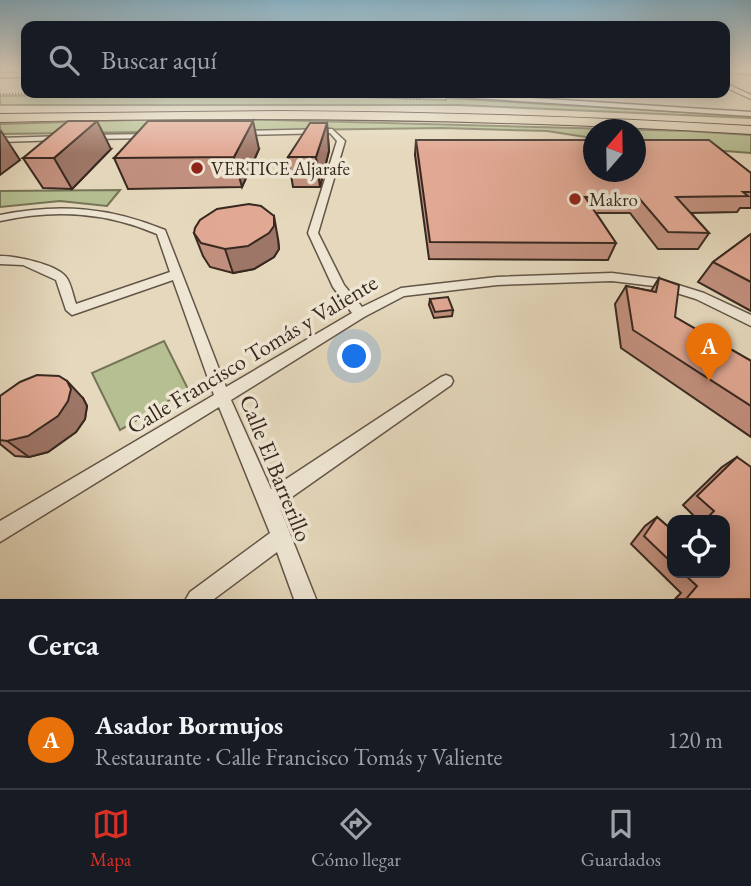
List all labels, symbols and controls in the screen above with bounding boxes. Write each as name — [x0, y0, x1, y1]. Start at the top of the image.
search box — [21, 21, 730, 98]
icon: search — [45, 41, 83, 79]
text: Buscar aquí — [101, 43, 217, 77]
north arrow — [583, 119, 646, 182]
place label: VERTICE Aljarafe — [211, 156, 350, 181]
marker: VERTICE Aljarafe — [189, 160, 205, 176]
place label: Makro — [589, 187, 638, 212]
marker: Makro — [567, 191, 583, 207]
street label: Calle Francisco Tomás y Valiente — [121, 267, 383, 441]
pin: A — [686, 323, 732, 381]
your location — [337, 339, 371, 373]
street label: Calle El Barrerillo — [233, 390, 319, 546]
map controls — [667, 515, 730, 578]
button: locate — [667, 515, 730, 578]
text: Cerca — [28, 625, 99, 664]
text: Asador Bormujos — [95, 708, 283, 742]
text: A — [43, 725, 59, 755]
text: 120 m — [667, 725, 723, 755]
text: Restaurante · Calle Francisco Tomás y Valiente — [95, 742, 502, 772]
tab: Mapa — [90, 805, 131, 872]
tab: Cómo llegar — [311, 805, 401, 872]
tab: Guardados — [581, 805, 661, 872]

